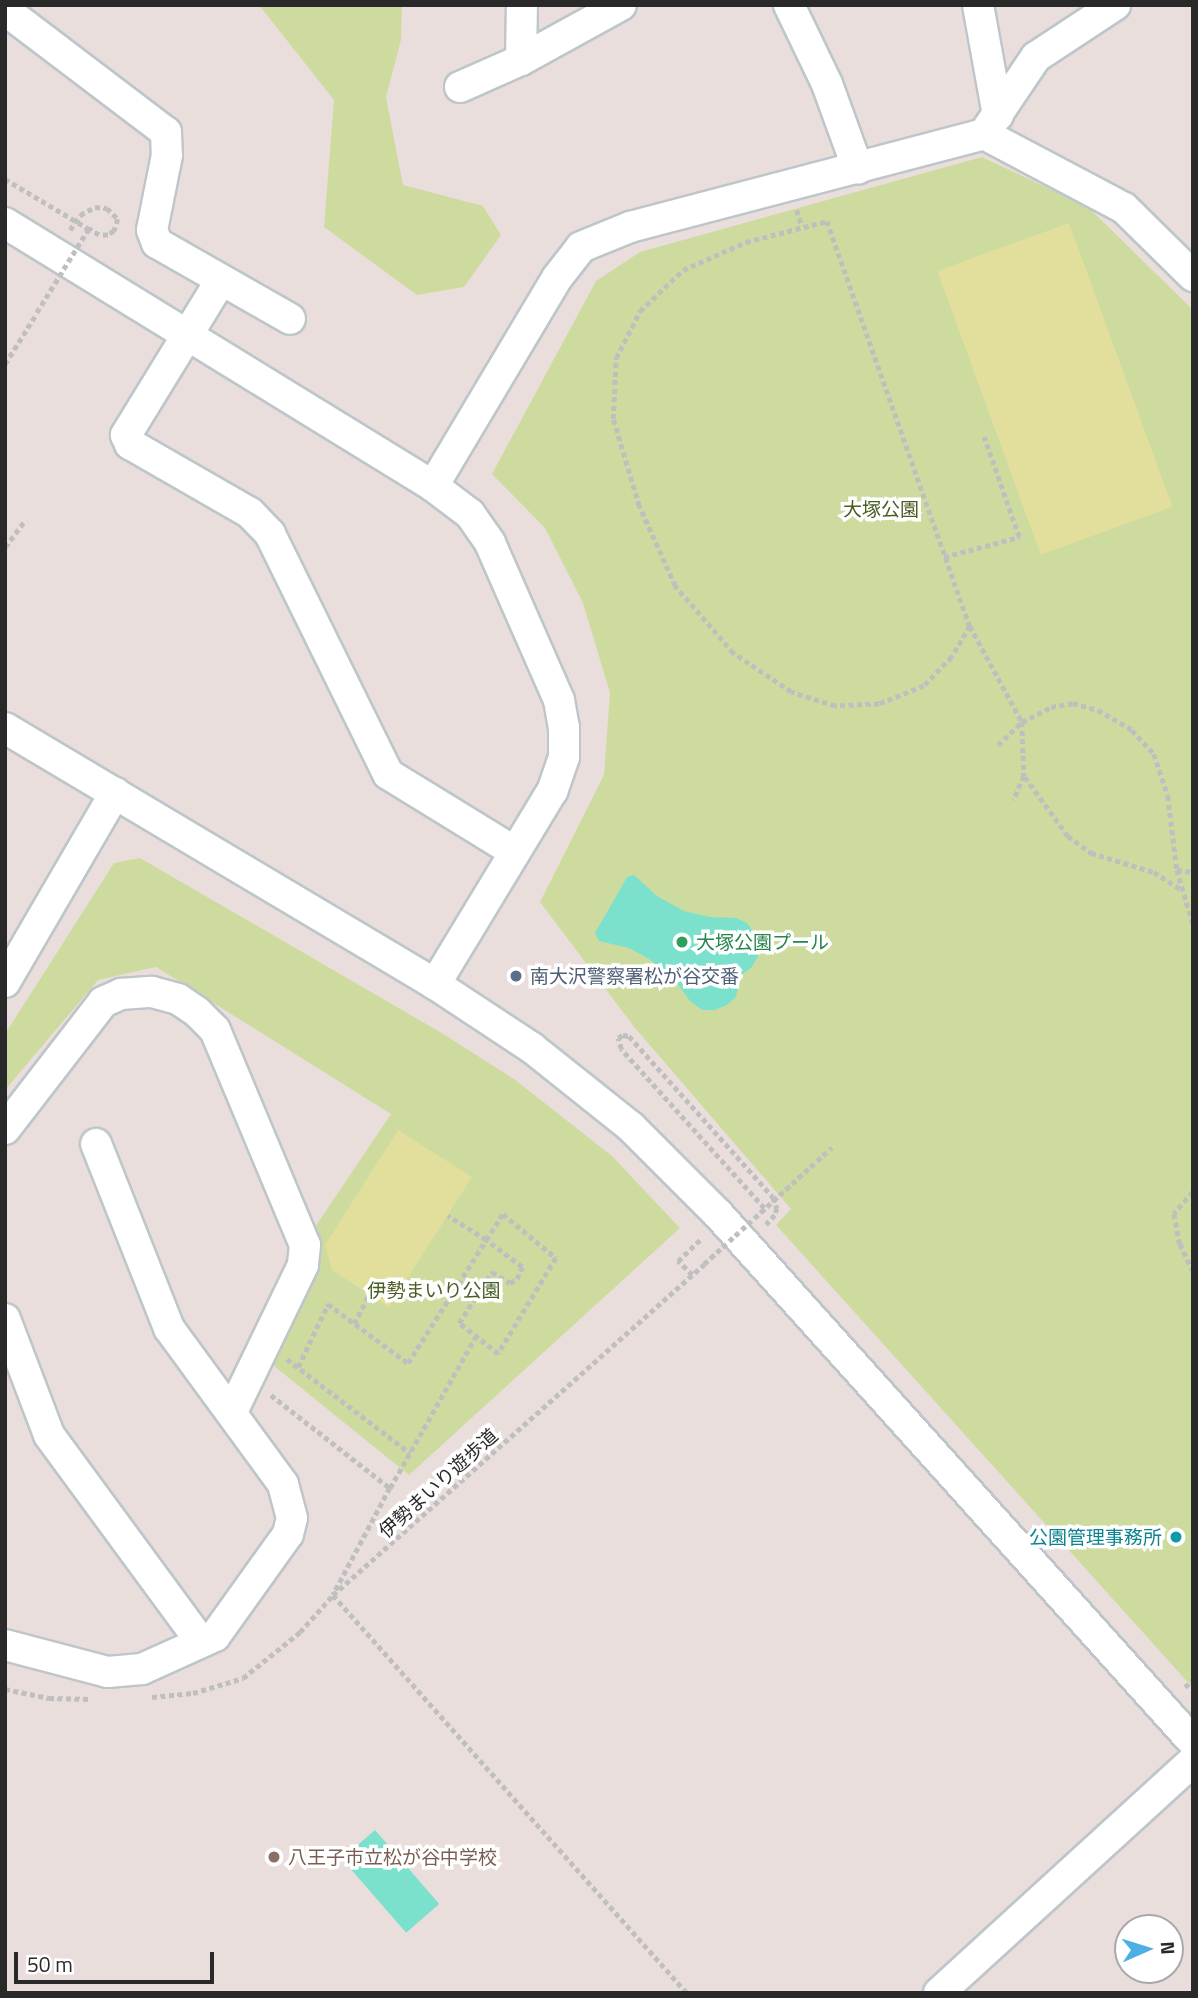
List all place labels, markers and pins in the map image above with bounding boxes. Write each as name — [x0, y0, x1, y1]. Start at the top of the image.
place label: 大塚公園プール — [696, 931, 829, 953]
marker: 大塚公園プール — [674, 934, 690, 950]
place label: 南大沢警察署松が谷交番 — [530, 965, 739, 987]
marker: 南大沢警察署松が谷交番 — [508, 968, 524, 984]
place label: 公園管理事務所 — [1029, 1526, 1162, 1548]
marker: 公園管理事務所 — [1168, 1529, 1184, 1545]
place label: 八王子市立松が谷中学校 — [288, 1846, 497, 1868]
marker: 八王子市立松が谷中学校 — [266, 1849, 282, 1865]

